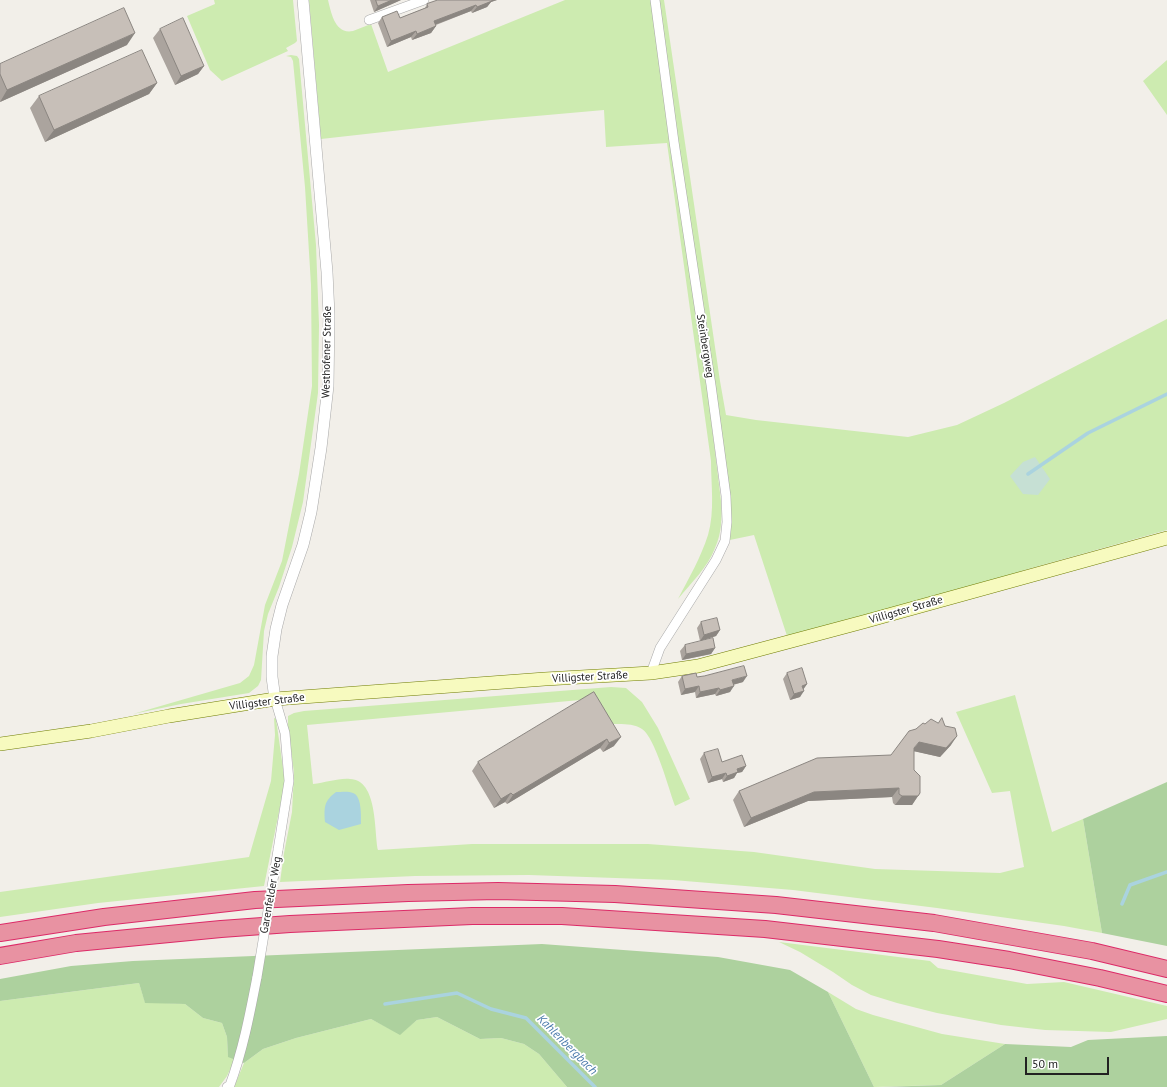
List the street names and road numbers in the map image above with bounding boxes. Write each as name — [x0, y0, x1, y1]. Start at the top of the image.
street label: Westhofener Straße — [320, 306, 334, 398]
street label: Steinbergweg — [693, 313, 717, 379]
street label: Villigster Straße — [868, 593, 944, 627]
street label: Villigster Straße — [552, 668, 628, 686]
street label: Villigster Straße — [229, 691, 305, 713]
street label: Garenfelder Weg — [258, 855, 284, 935]

